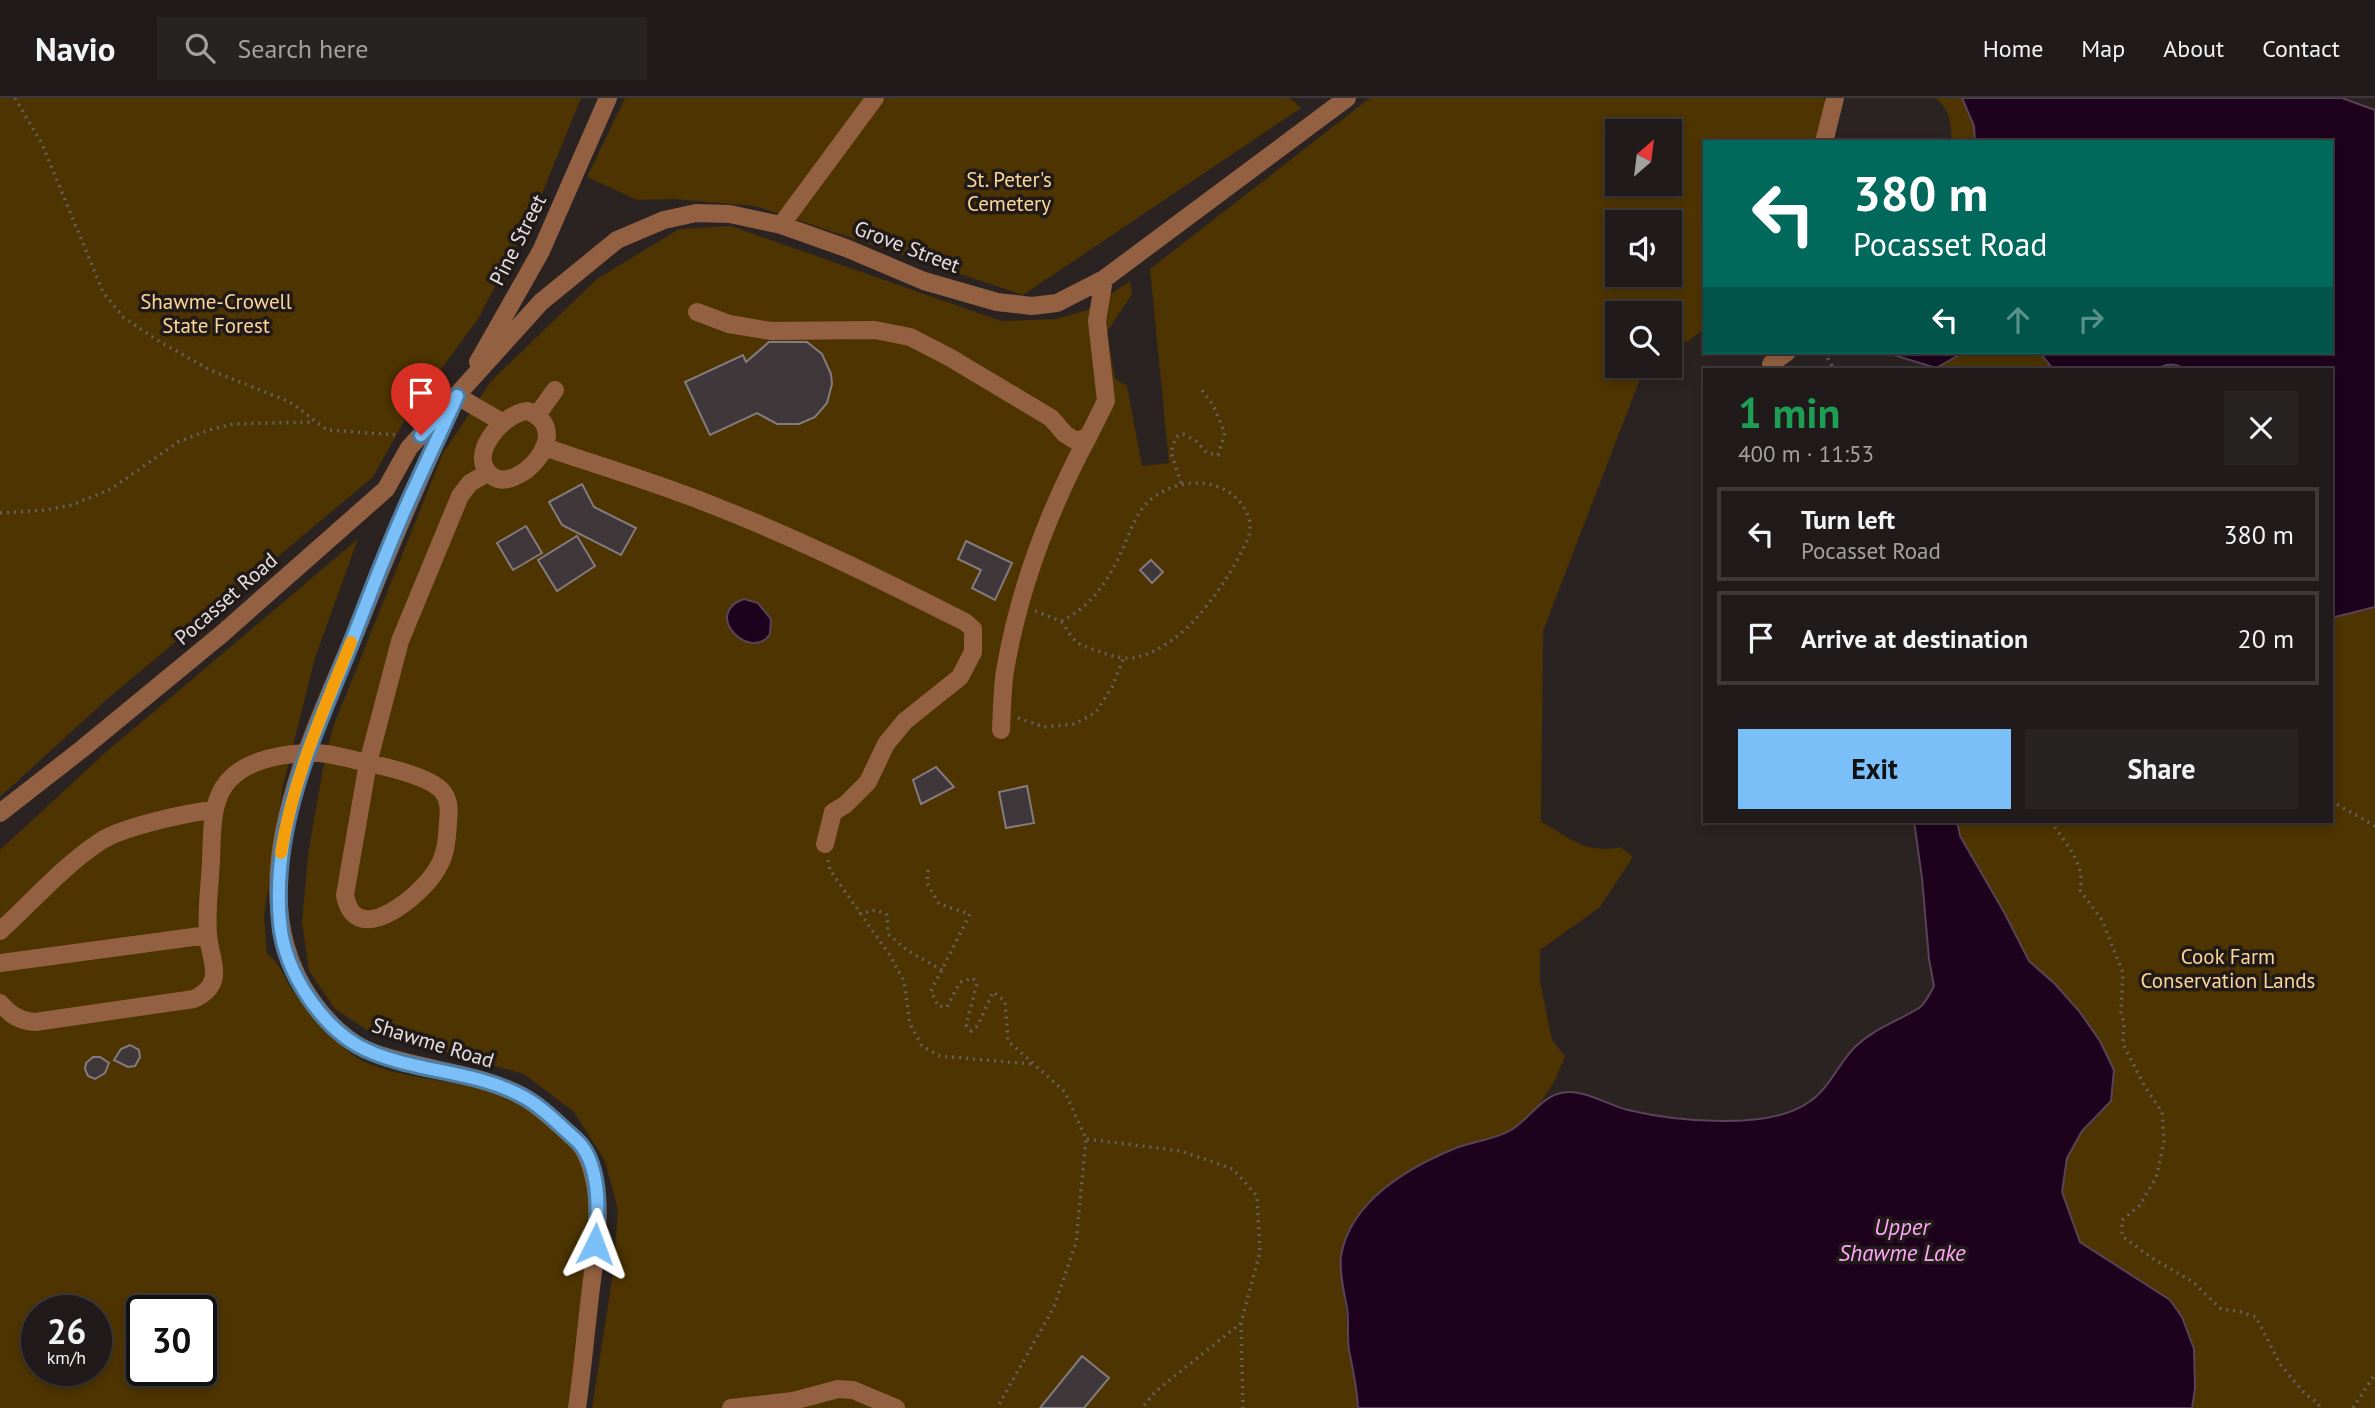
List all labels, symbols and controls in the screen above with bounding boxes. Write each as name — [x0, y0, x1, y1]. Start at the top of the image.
search box — [157, 17, 647, 80]
text: Navio — [35, 27, 115, 70]
icon: search — [181, 29, 219, 67]
text: Search here — [237, 32, 369, 65]
text: Home — [1983, 33, 2043, 64]
text: Map — [2081, 33, 2125, 64]
text: About — [2163, 33, 2224, 64]
text: Contact — [2262, 33, 2340, 64]
north arrow — [1605, 119, 1682, 196]
map controls — [1605, 119, 1682, 378]
text: 380 m — [1853, 161, 1988, 225]
park label: St. Peter's Cemetery — [966, 166, 1052, 217]
icon: left — [1738, 168, 1829, 259]
street label: Pine Street — [483, 190, 552, 290]
button: sound — [1605, 210, 1682, 287]
street label: Grove Street — [851, 214, 964, 279]
text: Pocasset Road — [1853, 223, 2048, 265]
park label: Shawme-Crowell State Forest — [140, 288, 292, 339]
button: search — [1605, 301, 1682, 378]
icon: left — [1926, 301, 1964, 339]
icon: ahead — [1999, 301, 2037, 339]
icon: right — [2072, 301, 2110, 339]
pin — [391, 363, 451, 435]
icon: arrive — [402, 374, 440, 412]
text: 1 min — [1738, 385, 1840, 440]
button: close — [2224, 391, 2298, 465]
text: 400 m · 11:53 — [1738, 439, 1874, 468]
text: Turn left — [1801, 503, 1895, 536]
icon: left — [1742, 515, 1780, 553]
text: 380 m — [2223, 518, 2294, 551]
text: Pocasset Road — [1801, 536, 1941, 565]
street label: Pocasset Road — [169, 547, 283, 651]
icon: arrive — [1742, 619, 1780, 657]
text: Arrive at destination — [1801, 622, 2028, 655]
text: 20 m — [2238, 622, 2294, 655]
button: Exit — [1738, 729, 2011, 809]
button: Share — [2025, 729, 2298, 809]
park label: Cook Farm Conservation Lands — [2141, 943, 2315, 994]
street label: Shawme Road — [369, 1011, 497, 1074]
position arrow — [558, 1207, 632, 1281]
water label: Upper Shawme Lake — [1838, 1212, 1966, 1267]
speed limit sign: 30 — [126, 1295, 217, 1386]
text: 26 — [47, 1308, 86, 1354]
text: km/h — [47, 1346, 86, 1369]

